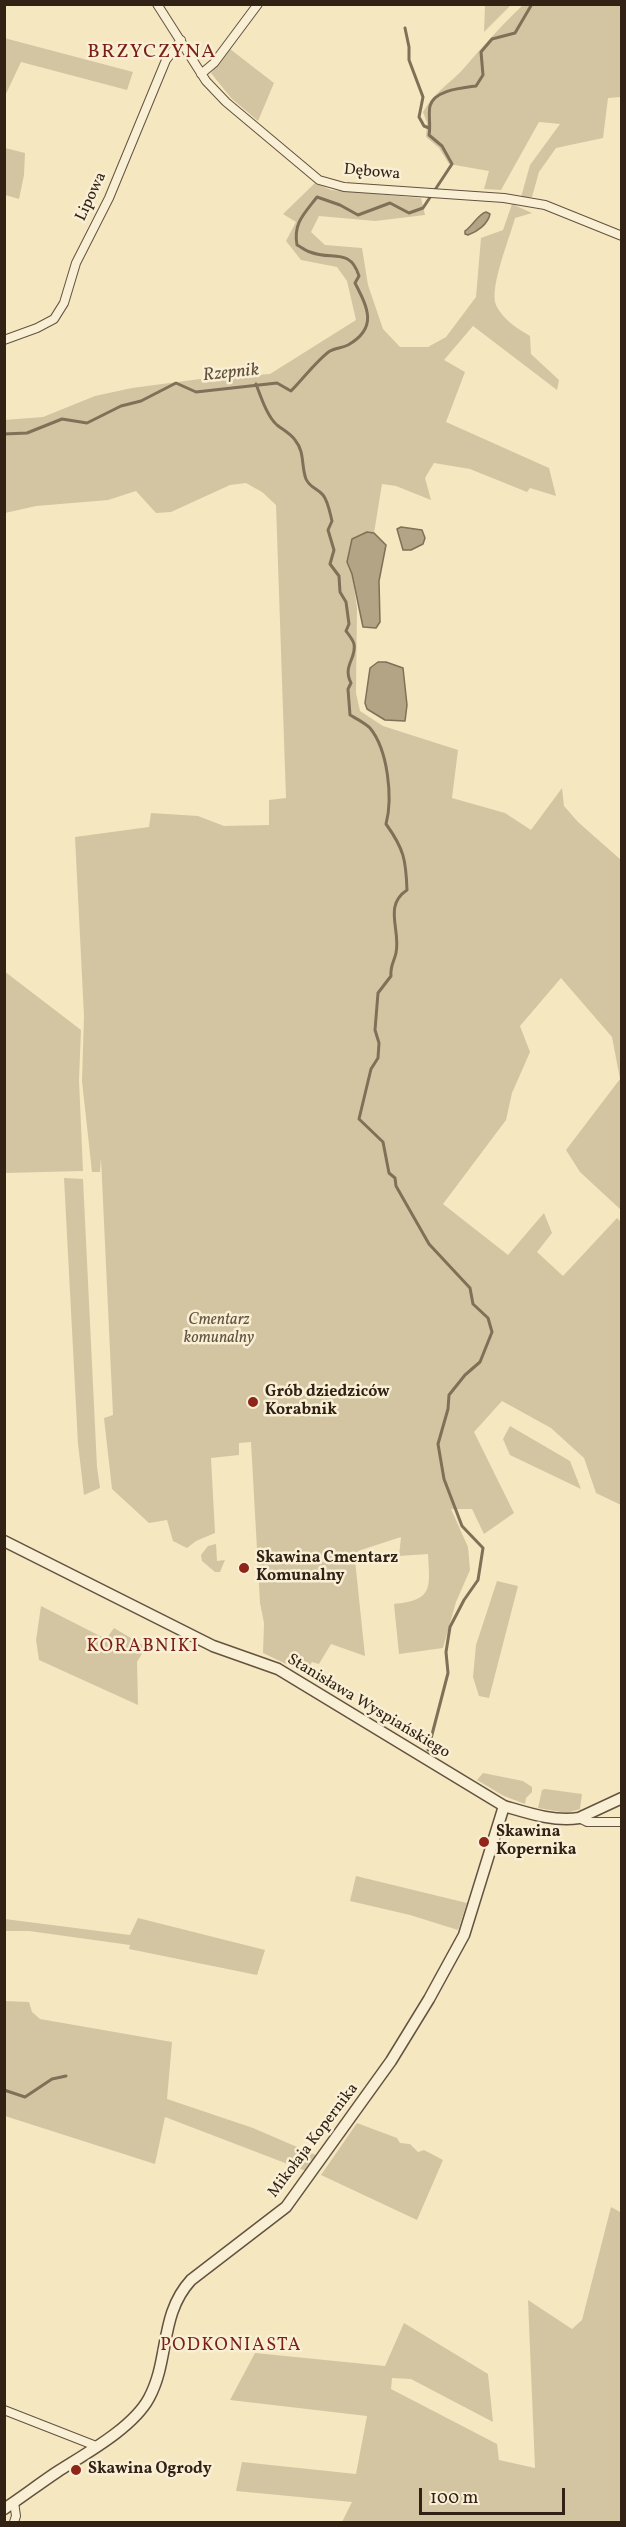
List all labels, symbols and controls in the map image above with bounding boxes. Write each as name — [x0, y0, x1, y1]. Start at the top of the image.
district label: BRZYCZYNA — [87, 41, 217, 65]
street label: Dębowa — [343, 161, 401, 185]
street label: Lipowa — [72, 170, 112, 224]
water label: Rzepnik — [202, 360, 260, 388]
park label: Cmentarz komunalny — [184, 1311, 254, 1349]
place label: Grób dziedziców Korabnik — [265, 1383, 390, 1421]
marker: Grób dziedziców Korabnik — [246, 1395, 260, 1409]
place label: Skawina Cmentarz Komunalny — [256, 1549, 398, 1587]
marker: Skawina Cmentarz Komunalny — [237, 1561, 251, 1575]
district label: KORABNIKI — [87, 1637, 199, 1659]
street label: Stanisława Wyspiańskiego — [283, 1651, 453, 1763]
place label: Skawina Kopernika — [496, 1823, 577, 1861]
marker: Skawina Kopernika — [477, 1835, 491, 1849]
street label: Mikołaja Kopernika — [265, 2080, 363, 2202]
district label: PODKONIASTA — [160, 2336, 302, 2358]
place label: Skawina Ogrody — [88, 2460, 212, 2480]
marker: Skawina Ogrody — [69, 2463, 83, 2477]
scale bar — [422, 2476, 568, 2514]
text: 100 m — [430, 2486, 479, 2511]

